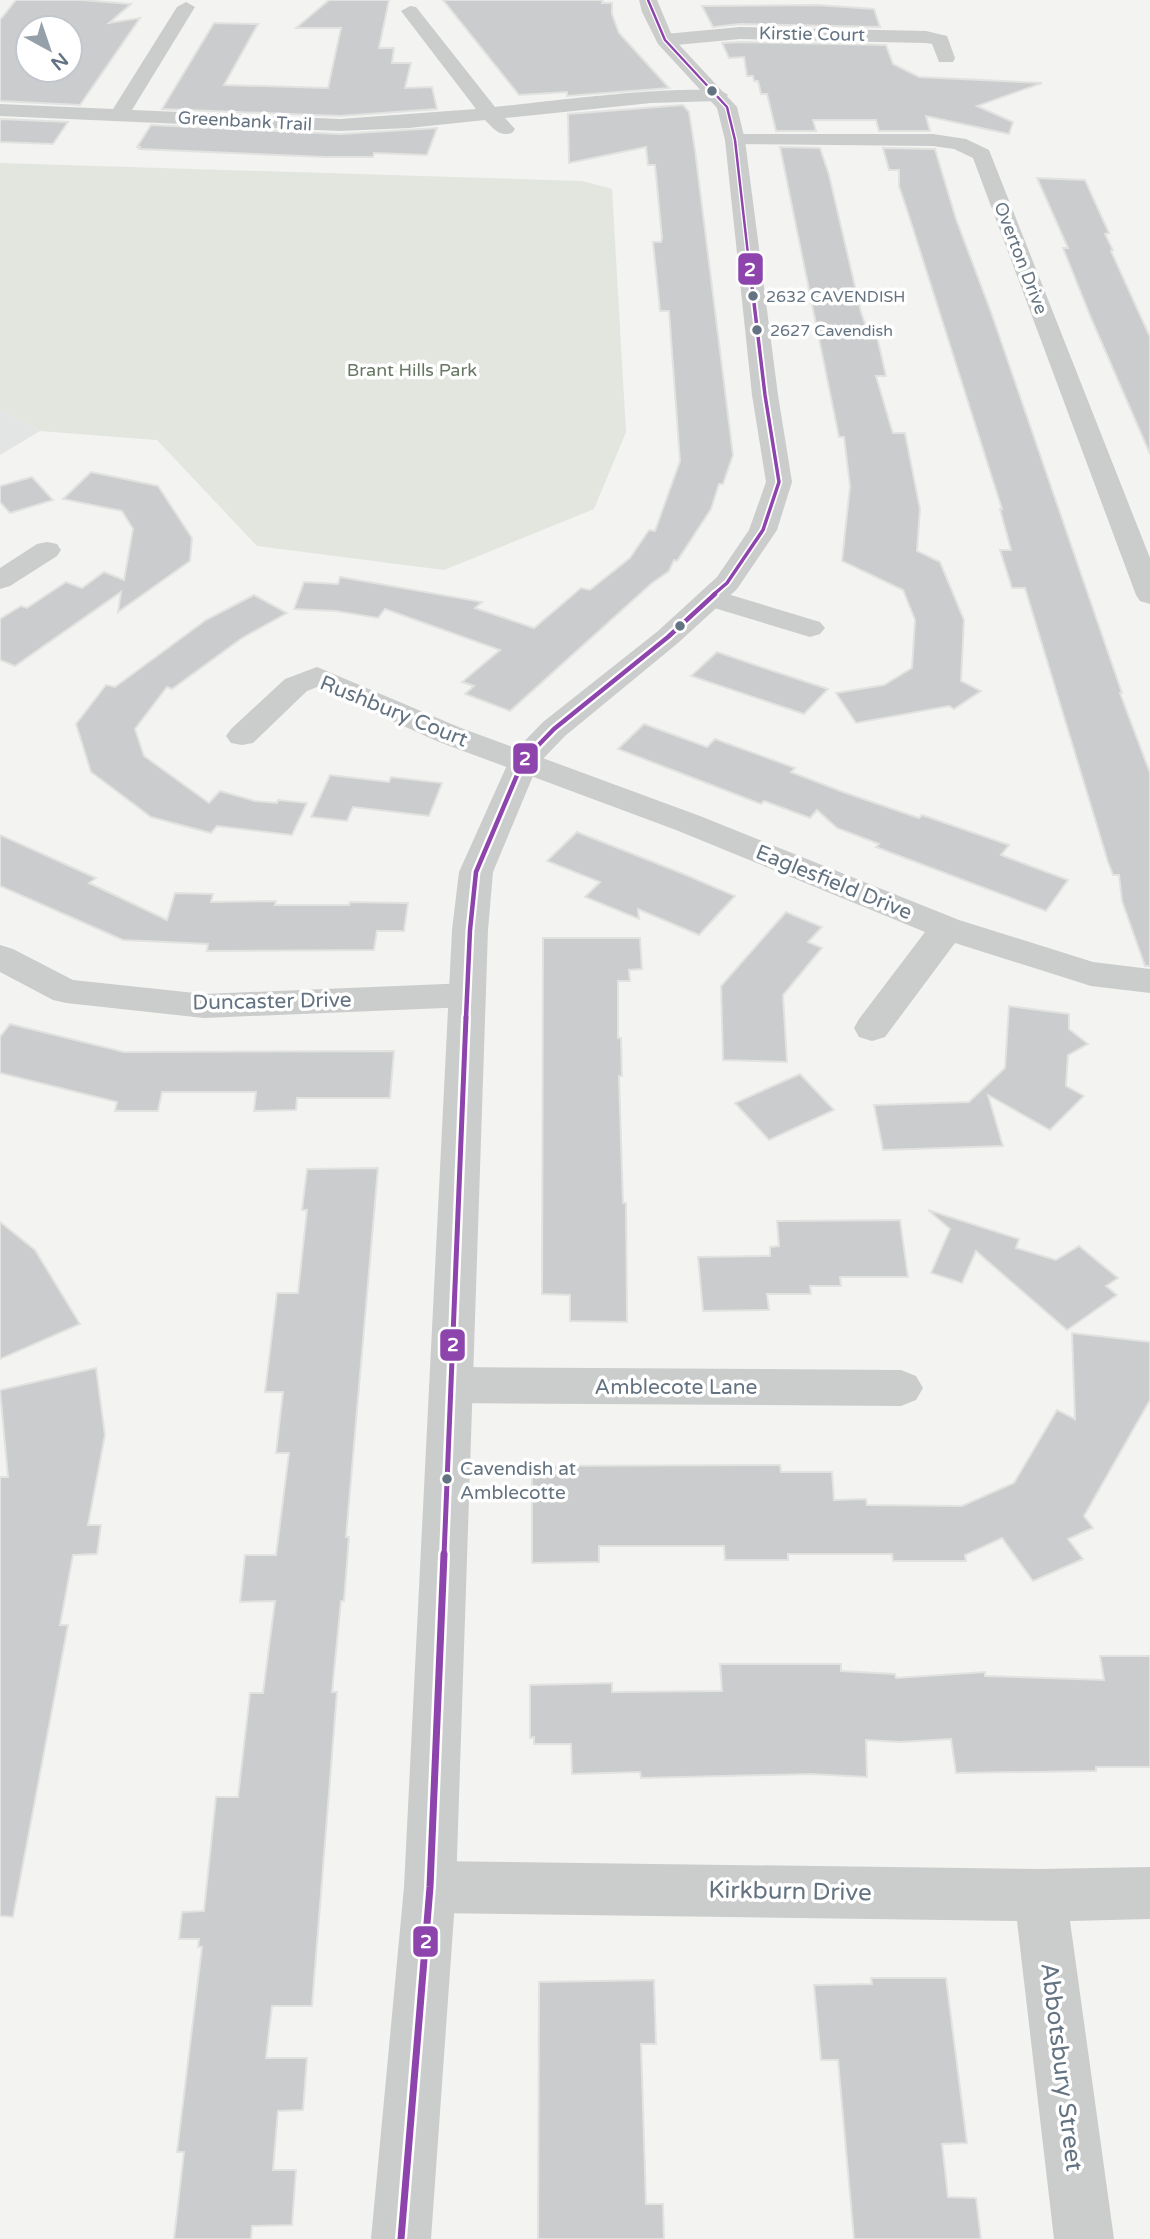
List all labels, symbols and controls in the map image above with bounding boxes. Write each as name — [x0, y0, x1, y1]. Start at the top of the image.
north arrow — [14, 14, 84, 84]
street label: Kirstie Court — [759, 22, 865, 46]
text: N — [46, 48, 72, 75]
unlabelled marker — [705, 84, 719, 98]
street label: Greenbank Trail — [177, 106, 313, 136]
street label: Overton Drive — [989, 199, 1053, 317]
line badge: 2 — [737, 252, 764, 286]
text: 2 — [744, 259, 756, 281]
place label: 2632 CAVENDISH — [766, 287, 905, 307]
marker: 2632 CAVENDISH — [746, 289, 760, 303]
place label: 2627 Cavendish — [770, 321, 893, 341]
marker: 2627 Cavendish — [750, 323, 764, 337]
park label: Brant Hills Park — [347, 359, 477, 381]
unlabelled marker — [673, 619, 687, 633]
street label: Rushbury Court — [316, 670, 471, 753]
line badge: 2 — [512, 742, 539, 775]
text: 2 — [519, 748, 531, 770]
street label: Eaglesfield Drive — [752, 840, 916, 925]
street label: Duncaster Drive — [192, 988, 352, 1015]
line badge: 2 — [439, 1328, 466, 1362]
text: 2 — [447, 1334, 459, 1356]
street label: Amblecote Lane — [595, 1375, 757, 1400]
place label: Cavendish at Amblecotte — [460, 1458, 576, 1504]
marker: Cavendish at Amblecotte — [440, 1472, 454, 1486]
street label: Kirkburn Drive — [708, 1876, 872, 1907]
line badge: 2 — [412, 1925, 439, 1958]
text: 2 — [420, 1931, 432, 1953]
street label: Abbotsbury Street — [1034, 1961, 1089, 2173]

